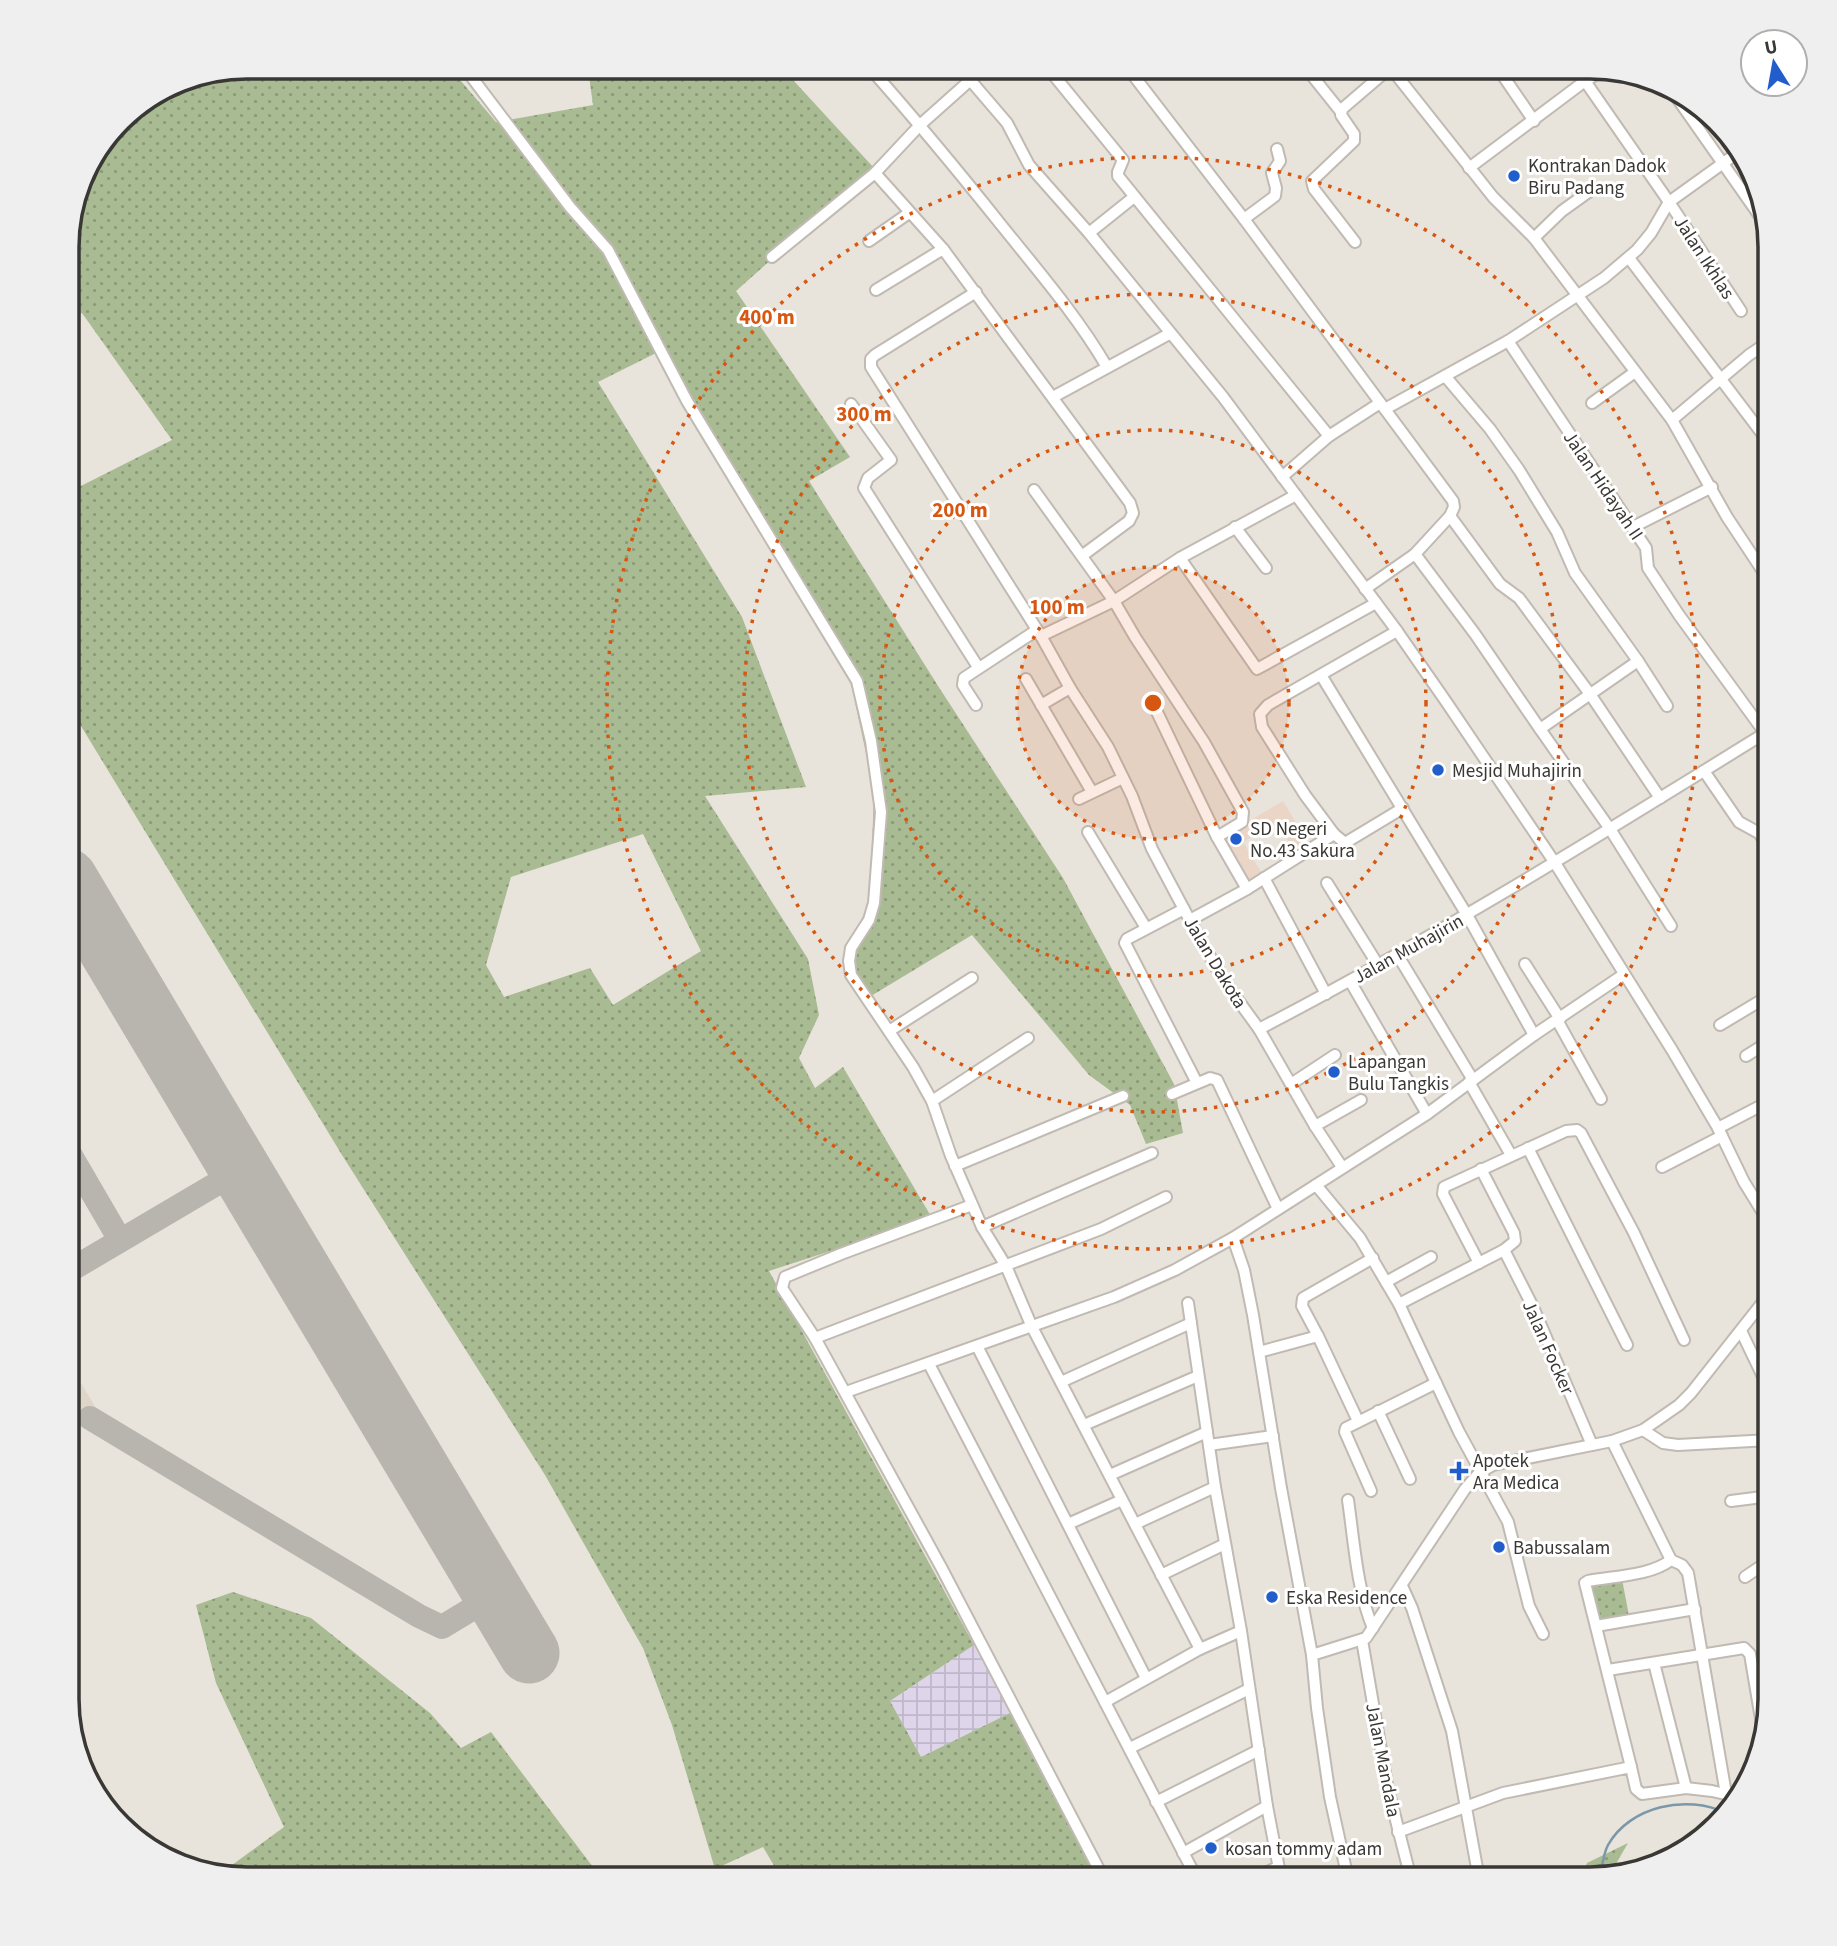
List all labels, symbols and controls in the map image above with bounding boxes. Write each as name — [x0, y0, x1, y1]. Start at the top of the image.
north arrow — [1739, 28, 1809, 98]
text: U — [1762, 33, 1780, 62]
place label: Kontrakan Dadok Biru Padang — [1528, 153, 1667, 202]
marker: Kontrakan Dadok Biru Padang — [1506, 168, 1522, 184]
street label: Jalan Ikhlas — [1667, 211, 1741, 305]
text: 400 m — [739, 302, 795, 332]
text: 300 m — [836, 399, 892, 429]
street label: Jalan Hidayah II — [1556, 426, 1649, 546]
text: 200 m — [932, 495, 988, 525]
text: 100 m — [1029, 592, 1085, 622]
centre of rings — [1141, 691, 1165, 715]
place label: Mesjid Muhajirin — [1452, 758, 1582, 785]
marker: Mesjid Muhajirin — [1430, 762, 1446, 778]
place label: SD Negeri No.43 Sakura — [1250, 816, 1355, 865]
marker: SD Negeri No.43 Sakura — [1228, 831, 1244, 847]
street label: Jalan Muhajirin — [1349, 908, 1469, 991]
street label: Jalan Dakota — [1177, 912, 1253, 1014]
place label: Lapangan Bulu Tangkis — [1348, 1049, 1449, 1098]
marker: Lapangan Bulu Tangkis — [1326, 1064, 1342, 1080]
street label: Jalan Focker — [1515, 1296, 1581, 1399]
place label: Apotek Ara Medica — [1473, 1448, 1559, 1497]
marker: Apotek Ara Medica — [1451, 1463, 1467, 1479]
place label: Babussalam — [1513, 1535, 1610, 1562]
marker: Babussalam — [1491, 1539, 1507, 1555]
place label: Eska Residence — [1286, 1585, 1407, 1612]
marker: Eska Residence — [1264, 1589, 1280, 1605]
street label: Jalan Mandala — [1358, 1701, 1407, 1820]
place label: kosan tommy adam — [1225, 1836, 1382, 1863]
marker: kosan tommy adam — [1203, 1840, 1219, 1856]

